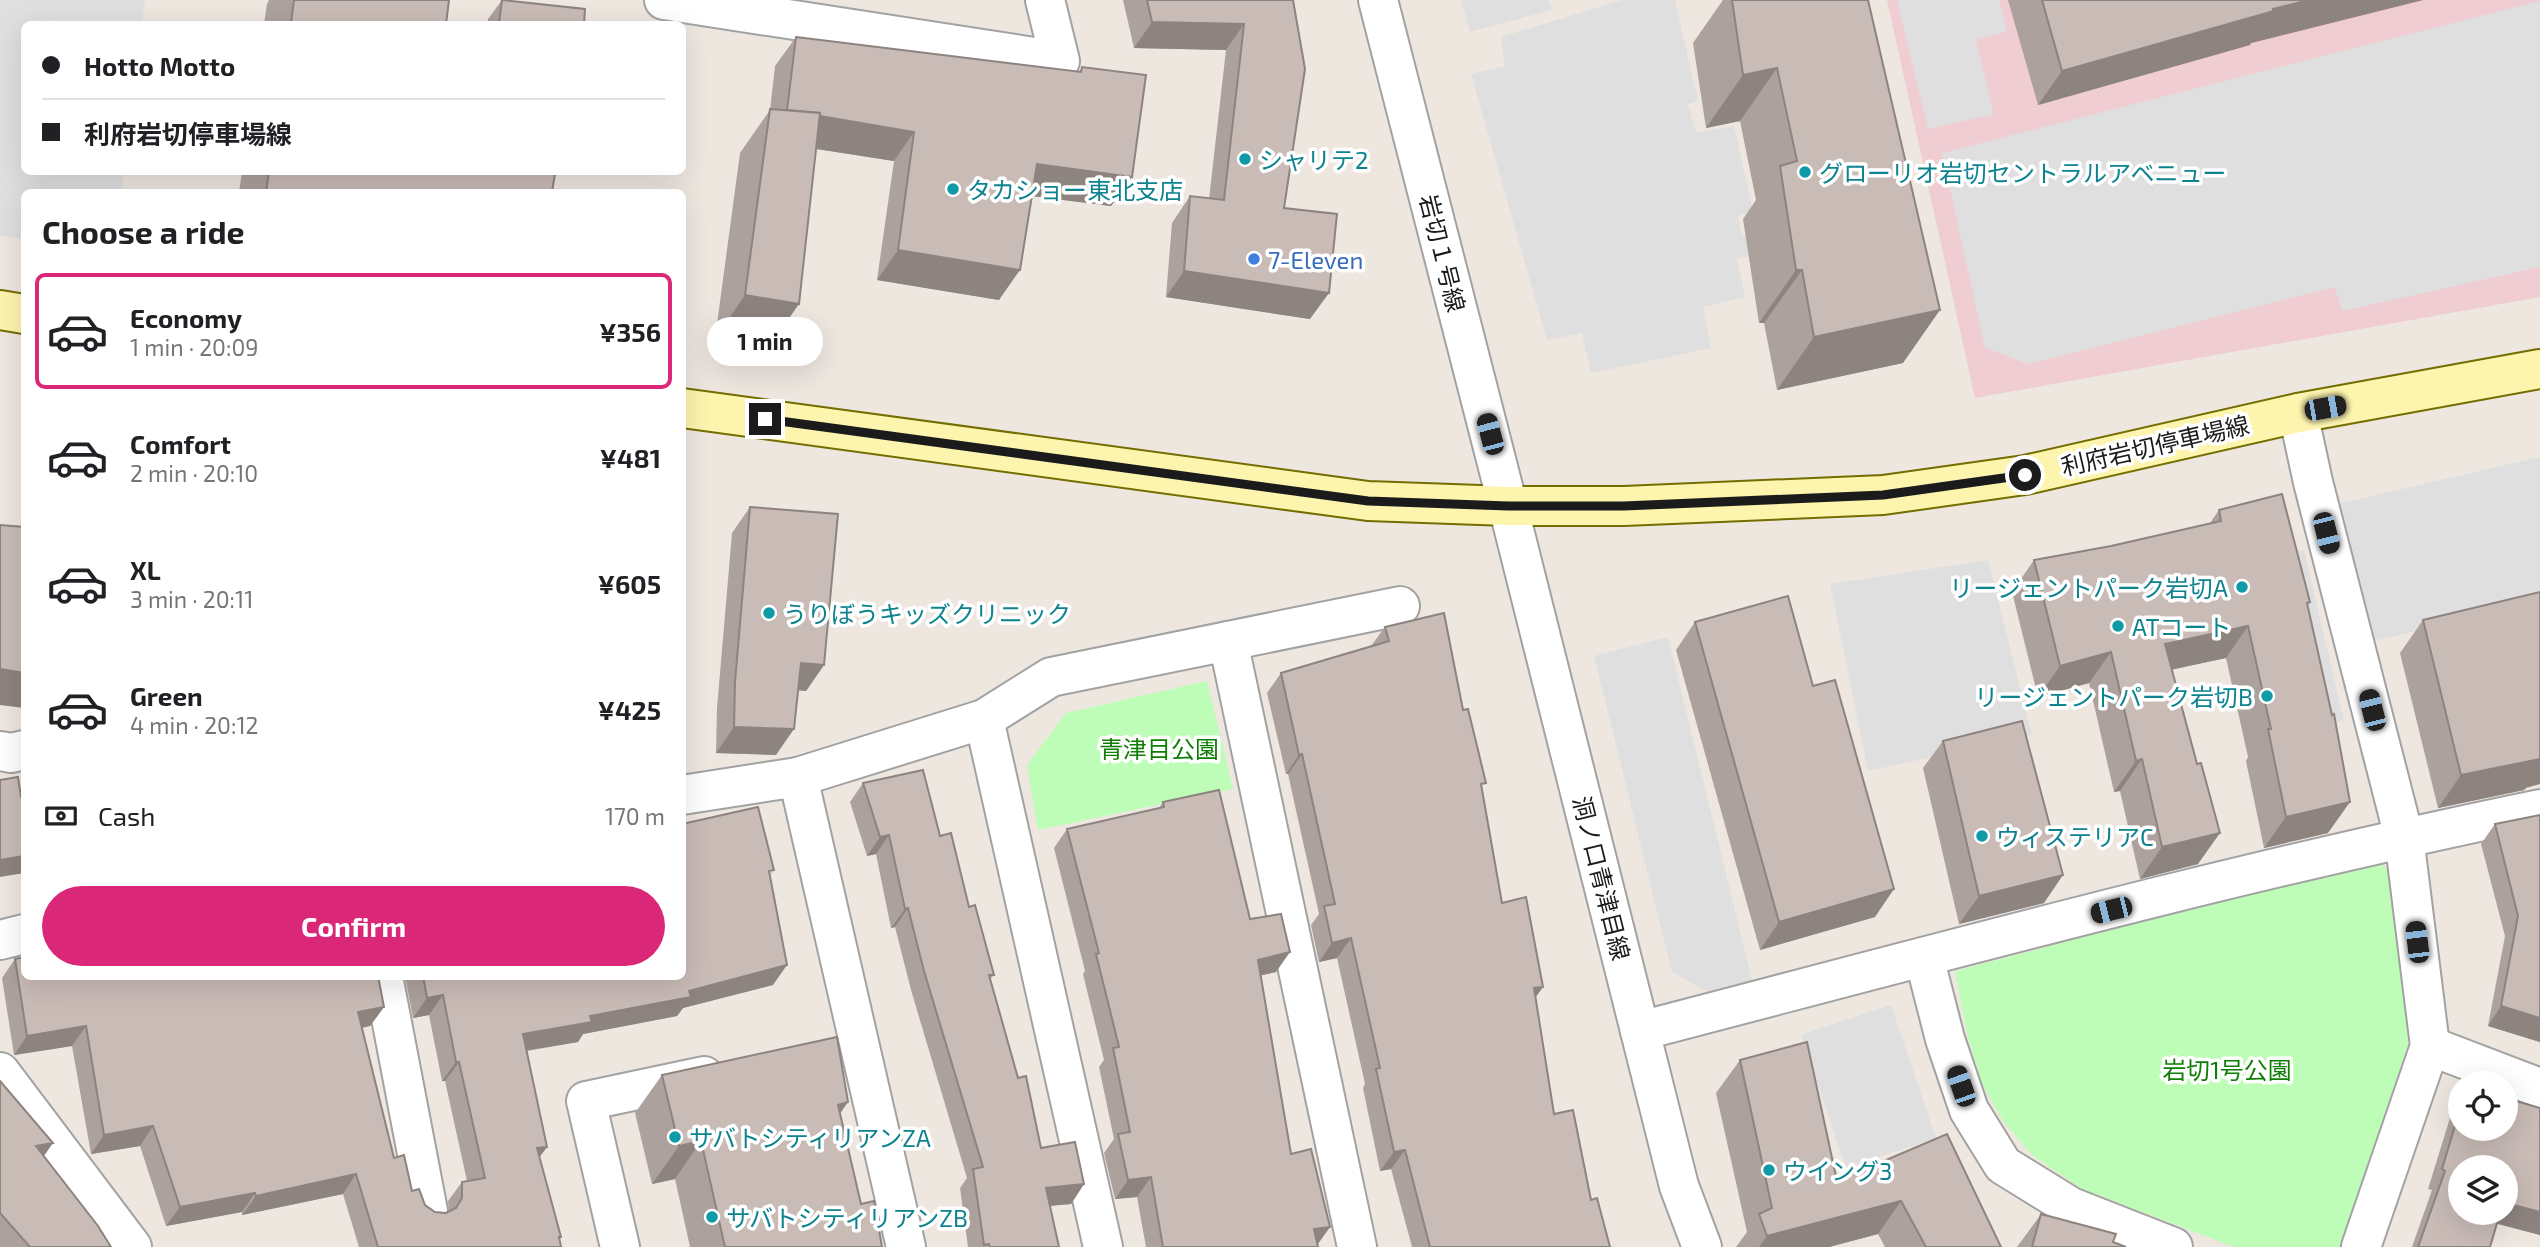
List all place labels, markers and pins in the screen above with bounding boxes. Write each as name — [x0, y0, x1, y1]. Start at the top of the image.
place label: シャリテ2 — [1259, 145, 1369, 174]
marker: シャリテ2 — [1237, 151, 1253, 167]
place label: グローリオ岩切セントラルアベニュー — [1819, 158, 2227, 187]
marker: グローリオ岩切セントラルアベニュー — [1797, 164, 1813, 180]
place label: タカショー東北支店 — [967, 175, 1183, 204]
marker: タカショー東北支店 — [945, 181, 961, 197]
place label: 7-Eleven — [1268, 245, 1363, 274]
marker: 7-Eleven — [1246, 251, 1262, 267]
place label: リージェントパーク岩切A — [1950, 573, 2228, 602]
marker: リージェントパーク岩切A — [2234, 579, 2250, 595]
place label: うりぼうキッズクリニック — [783, 599, 1071, 628]
marker: うりぼうキッズクリニック — [761, 605, 777, 621]
place label: ATコート — [2132, 612, 2231, 641]
marker: ATコート — [2110, 618, 2126, 634]
place label: リージェントパーク岩切B — [1975, 682, 2253, 711]
marker: リージェントパーク岩切B — [2259, 688, 2275, 704]
place label: ウィステリアC — [1996, 822, 2154, 851]
marker: ウィステリアC — [1974, 828, 1990, 844]
place label: サバトシティリアンZA — [689, 1123, 931, 1152]
marker: サバトシティリアンZA — [667, 1129, 683, 1145]
place label: ウイング3 — [1783, 1156, 1892, 1185]
marker: ウイング3 — [1761, 1162, 1777, 1178]
place label: サバトシティリアンZB — [726, 1203, 968, 1232]
marker: サバトシティリアンZB — [704, 1209, 720, 1225]

